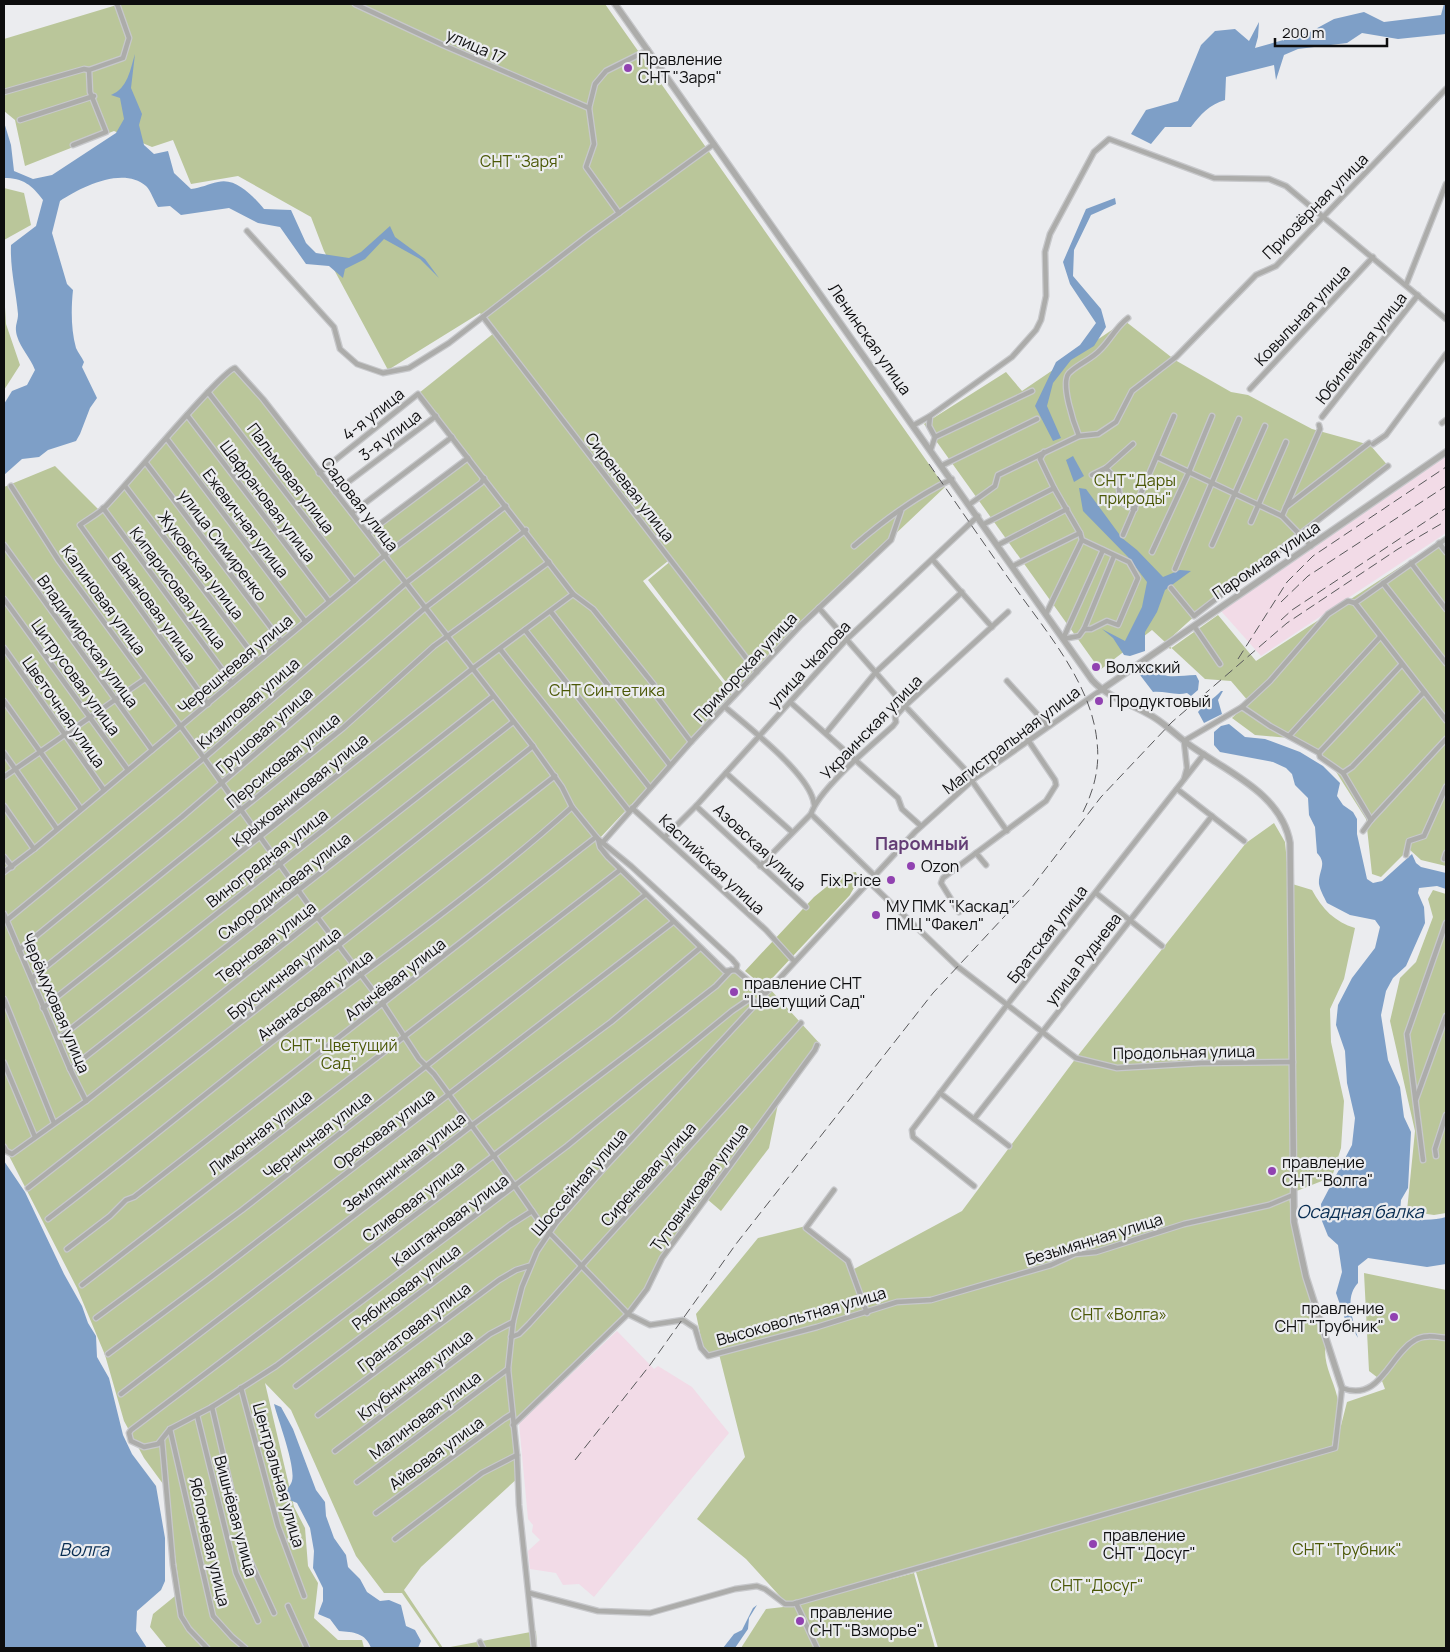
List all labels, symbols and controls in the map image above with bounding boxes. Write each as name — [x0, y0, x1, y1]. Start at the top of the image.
scale bar — [1275, 15, 1388, 47]
text: 200 m — [1282, 22, 1325, 43]
street label: улица 17 — [443, 23, 509, 69]
place label: Правление СНТ "Заря" — [638, 48, 722, 88]
marker: Правление СНТ "Заря" — [622, 62, 634, 74]
street label: Приозёрная улица — [1257, 148, 1373, 264]
park label: СНТ "Заря" — [480, 150, 564, 172]
street label: Ковыльная улица — [1249, 260, 1355, 370]
street label: Ленинская улица — [823, 279, 917, 399]
street label: Юбилейная улица — [1310, 288, 1412, 408]
street label: 4-я улица — [337, 383, 409, 445]
street label: 3-я улица — [354, 404, 426, 466]
street label: Пальмовая улица — [242, 418, 340, 538]
street label: Сиреневая улица — [580, 428, 680, 546]
street label: Шафрановая улица — [215, 436, 321, 566]
street label: Садовая улица — [316, 452, 404, 556]
street label: Ежевичная улица — [198, 464, 294, 582]
park label: СНТ "Дары природы" — [1094, 469, 1176, 509]
street label: улица Симиренко — [174, 485, 272, 605]
street label: Жуковская улица — [153, 506, 249, 624]
street label: Паромная улица — [1208, 516, 1324, 604]
street label: Кипарисовая улица — [125, 522, 231, 654]
street label: Калиновая улица — [57, 541, 151, 659]
street label: Банановая улица — [107, 548, 201, 666]
street label: Владимирская улица — [32, 570, 144, 712]
street label: Приморская улица — [688, 607, 802, 727]
street label: Черешневая улица — [173, 609, 297, 719]
street label: Цитрусовая улица — [26, 614, 126, 740]
street label: улица Чкалова — [763, 616, 855, 712]
street label: Цветочная улица — [17, 652, 111, 772]
street label: Кизиловая улица — [192, 652, 304, 754]
place label: Волжский — [1106, 656, 1180, 678]
marker: Волжский — [1090, 661, 1102, 673]
street label: Украинская улица — [815, 670, 927, 784]
park label: СНТ Синтетика — [549, 679, 665, 701]
street label: Магистральная улица — [938, 681, 1084, 799]
street label: Грушовая улица — [211, 682, 317, 778]
place label: Продуктовый — [1109, 690, 1211, 712]
marker: Продуктовый — [1093, 695, 1105, 707]
street label: Персиковая улица — [222, 707, 344, 813]
street label: Крыжовниковая улица — [227, 728, 373, 852]
street label: Азовская улица — [709, 798, 811, 896]
street label: Виноградная улица — [202, 804, 332, 912]
street label: Каспийская улица — [654, 809, 770, 919]
street label: Смородиновая улица — [213, 827, 355, 945]
district label: Паромный — [875, 831, 969, 855]
place label: Ozon — [921, 855, 959, 877]
marker: Ozon — [905, 860, 917, 872]
place label: Fix Price — [820, 869, 881, 891]
marker: Fix Price — [885, 874, 897, 886]
street label: Братская улица — [1002, 880, 1092, 988]
place label: МУ ПМК "Каскад" ПМЦ "Факел" — [886, 895, 1015, 935]
street label: Терновая улица — [212, 896, 320, 988]
street label: улица Руднева — [1040, 908, 1126, 1010]
marker: МУ ПМК "Каскад" ПМЦ "Факел" — [870, 909, 882, 921]
street label: Брусничная улица — [223, 922, 345, 1024]
street label: Черёмуховая улица — [17, 930, 95, 1076]
street label: Алычёвая улица — [340, 933, 450, 1025]
street label: Ананасовая улица — [253, 944, 377, 1046]
place label: правление СНТ "Цветущий Сад" — [744, 972, 866, 1012]
marker: правление СНТ "Цветущий Сад" — [728, 986, 740, 998]
park label: СНТ "Цветущий Сад" — [280, 1034, 398, 1074]
street label: Продольная улица — [1113, 1040, 1255, 1064]
street label: Ореховая улица — [329, 1083, 439, 1175]
street label: Лимонная улица — [204, 1085, 316, 1179]
street label: Черничная улица — [258, 1086, 376, 1184]
street label: Земляничная улица — [338, 1107, 470, 1217]
street label: Сиреневая улица — [595, 1117, 701, 1231]
street label: Тутовниковая улица — [645, 1119, 753, 1255]
street label: Шоссейная улица — [526, 1124, 632, 1240]
place label: правление СНТ "Волга" — [1282, 1151, 1373, 1191]
street label: Сливовая улица — [357, 1155, 469, 1247]
marker: правление СНТ "Волга" — [1266, 1165, 1278, 1177]
street label: Каштановая улица — [387, 1169, 513, 1271]
water label: Осадная балка — [1296, 1199, 1425, 1223]
street label: Безымянная улица — [1023, 1208, 1165, 1270]
street label: Рябиновая улица — [347, 1239, 465, 1335]
street label: Гранатовая улица — [353, 1277, 475, 1377]
street label: Высоковольтная улица — [714, 1281, 888, 1351]
place label: правление СНТ "Трубник" — [1275, 1297, 1384, 1337]
park label: СНТ «Волга» — [1071, 1303, 1167, 1325]
marker: правление СНТ "Трубник" — [1388, 1311, 1400, 1323]
street label: Клубничная улица — [353, 1324, 477, 1426]
street label: Малиновая улица — [365, 1366, 485, 1464]
street label: Центральная улица — [248, 1400, 310, 1550]
street label: Айвовая улица — [384, 1411, 488, 1495]
street label: Вишнёвая улица — [209, 1453, 263, 1579]
street label: Яблоневая улица — [184, 1475, 236, 1609]
place label: правление СНТ "Досуг" — [1103, 1524, 1196, 1564]
water label: Волга — [59, 1537, 110, 1561]
marker: правление СНТ "Досуг" — [1087, 1538, 1099, 1550]
park label: СНТ "Трубник" — [1292, 1538, 1402, 1560]
park label: СНТ "Досуг" — [1051, 1574, 1143, 1596]
place label: правление СНТ "Взморье" — [810, 1601, 923, 1641]
marker: правление СНТ "Взморье" — [794, 1615, 806, 1627]

